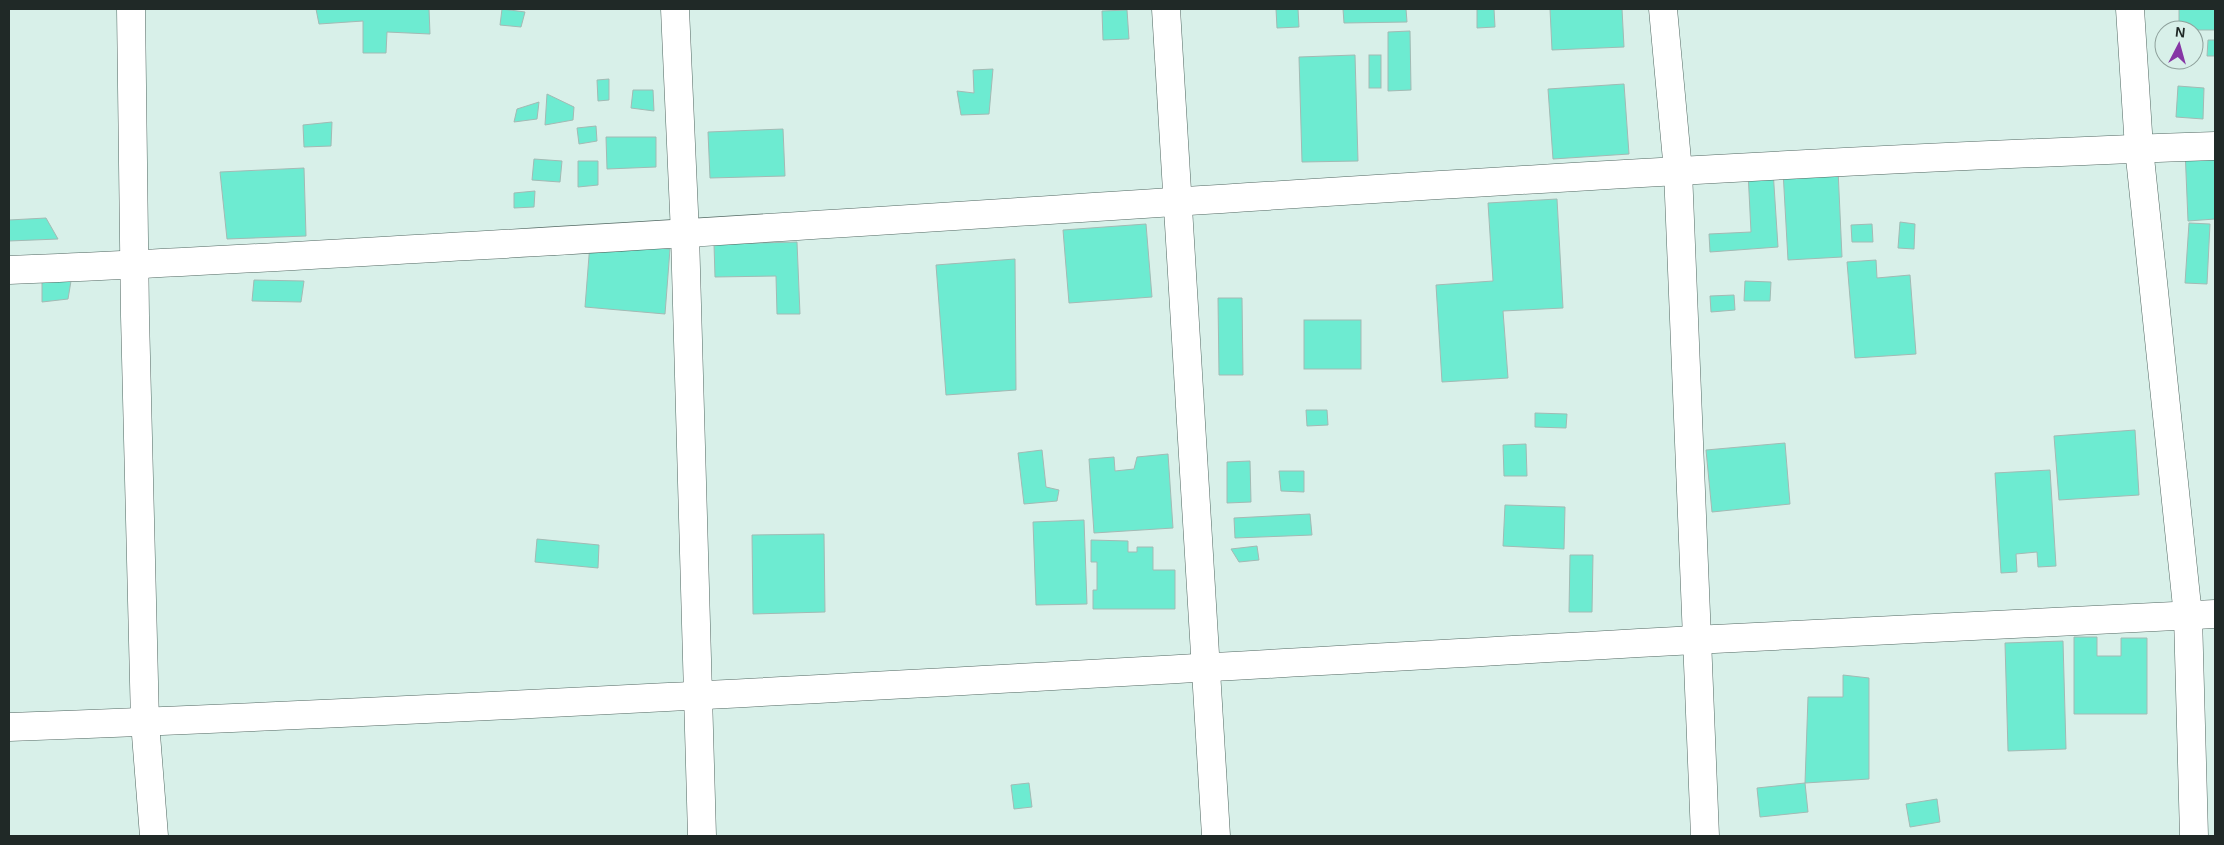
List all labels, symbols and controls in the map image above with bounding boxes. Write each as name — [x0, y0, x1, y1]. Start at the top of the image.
north arrow — [2154, 20, 2204, 70]
text: N — [2174, 24, 2186, 41]

